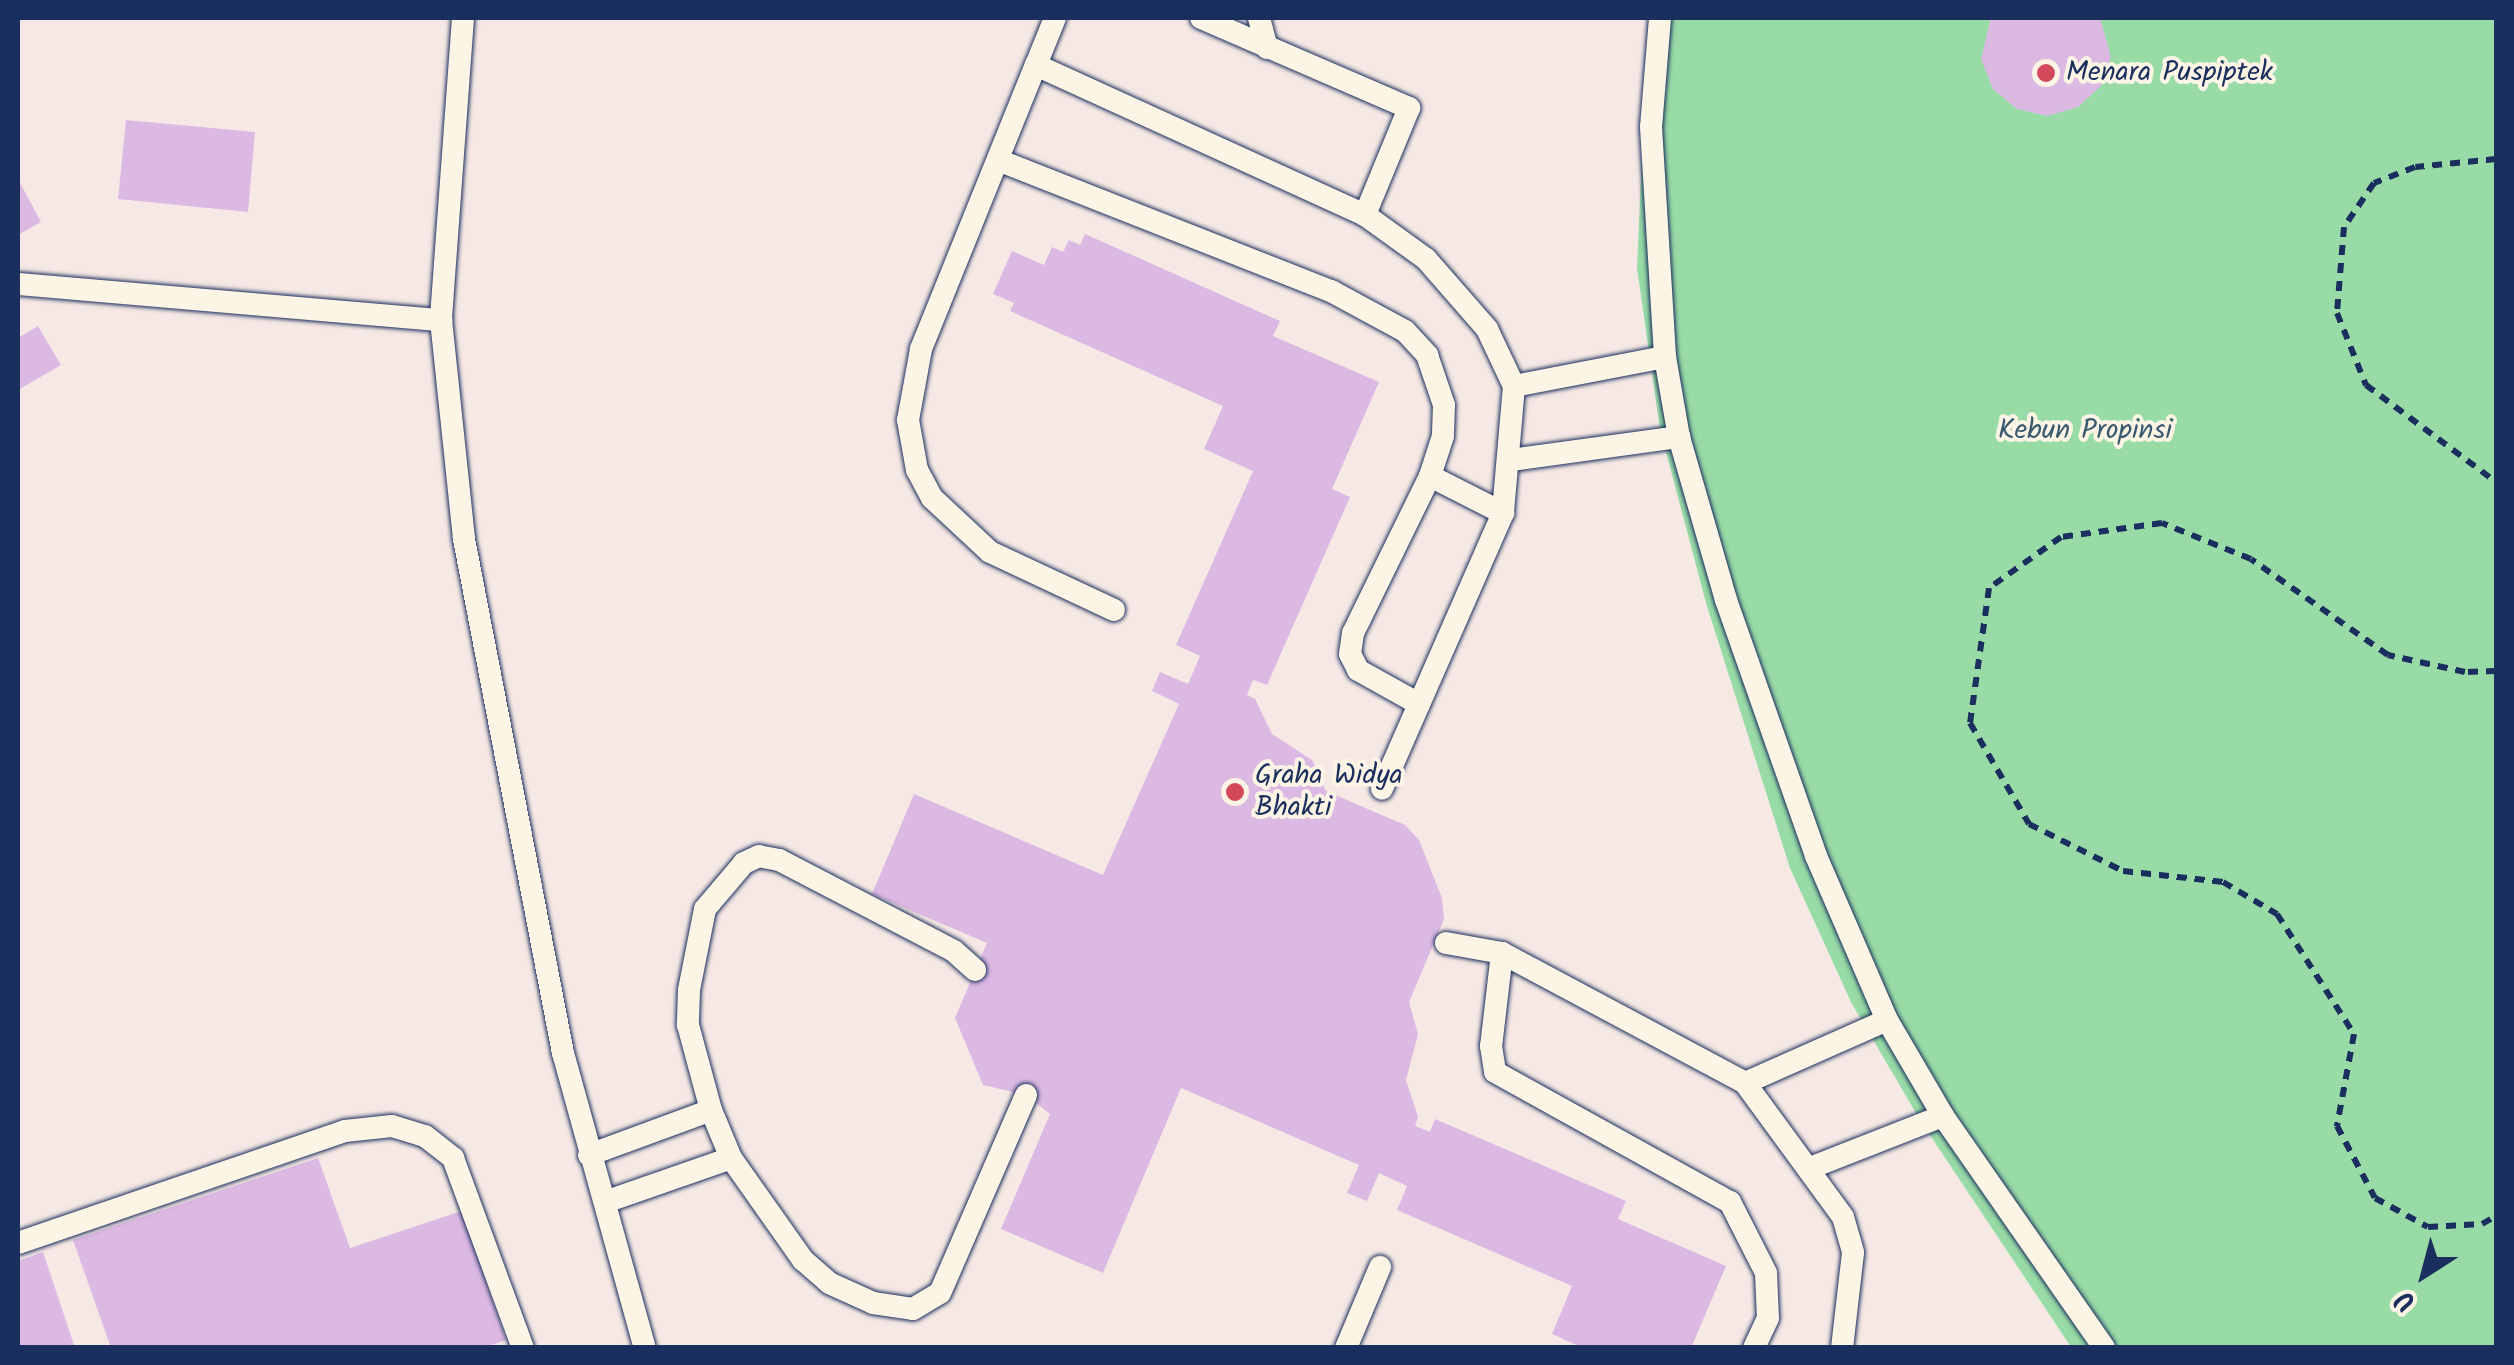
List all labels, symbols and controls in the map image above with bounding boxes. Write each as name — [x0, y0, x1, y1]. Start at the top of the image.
place label: Menara Puspiptek — [2066, 56, 2273, 90]
marker: Menara Puspiptek — [2035, 62, 2057, 84]
park label: Kebun Propinsi — [1998, 414, 2172, 448]
place label: Graha Widya Bhakti — [1255, 759, 1403, 825]
marker: Graha Widya Bhakti — [1224, 781, 1246, 803]
north arrow — [2374, 1225, 2474, 1325]
text: U — [2386, 1277, 2426, 1323]

